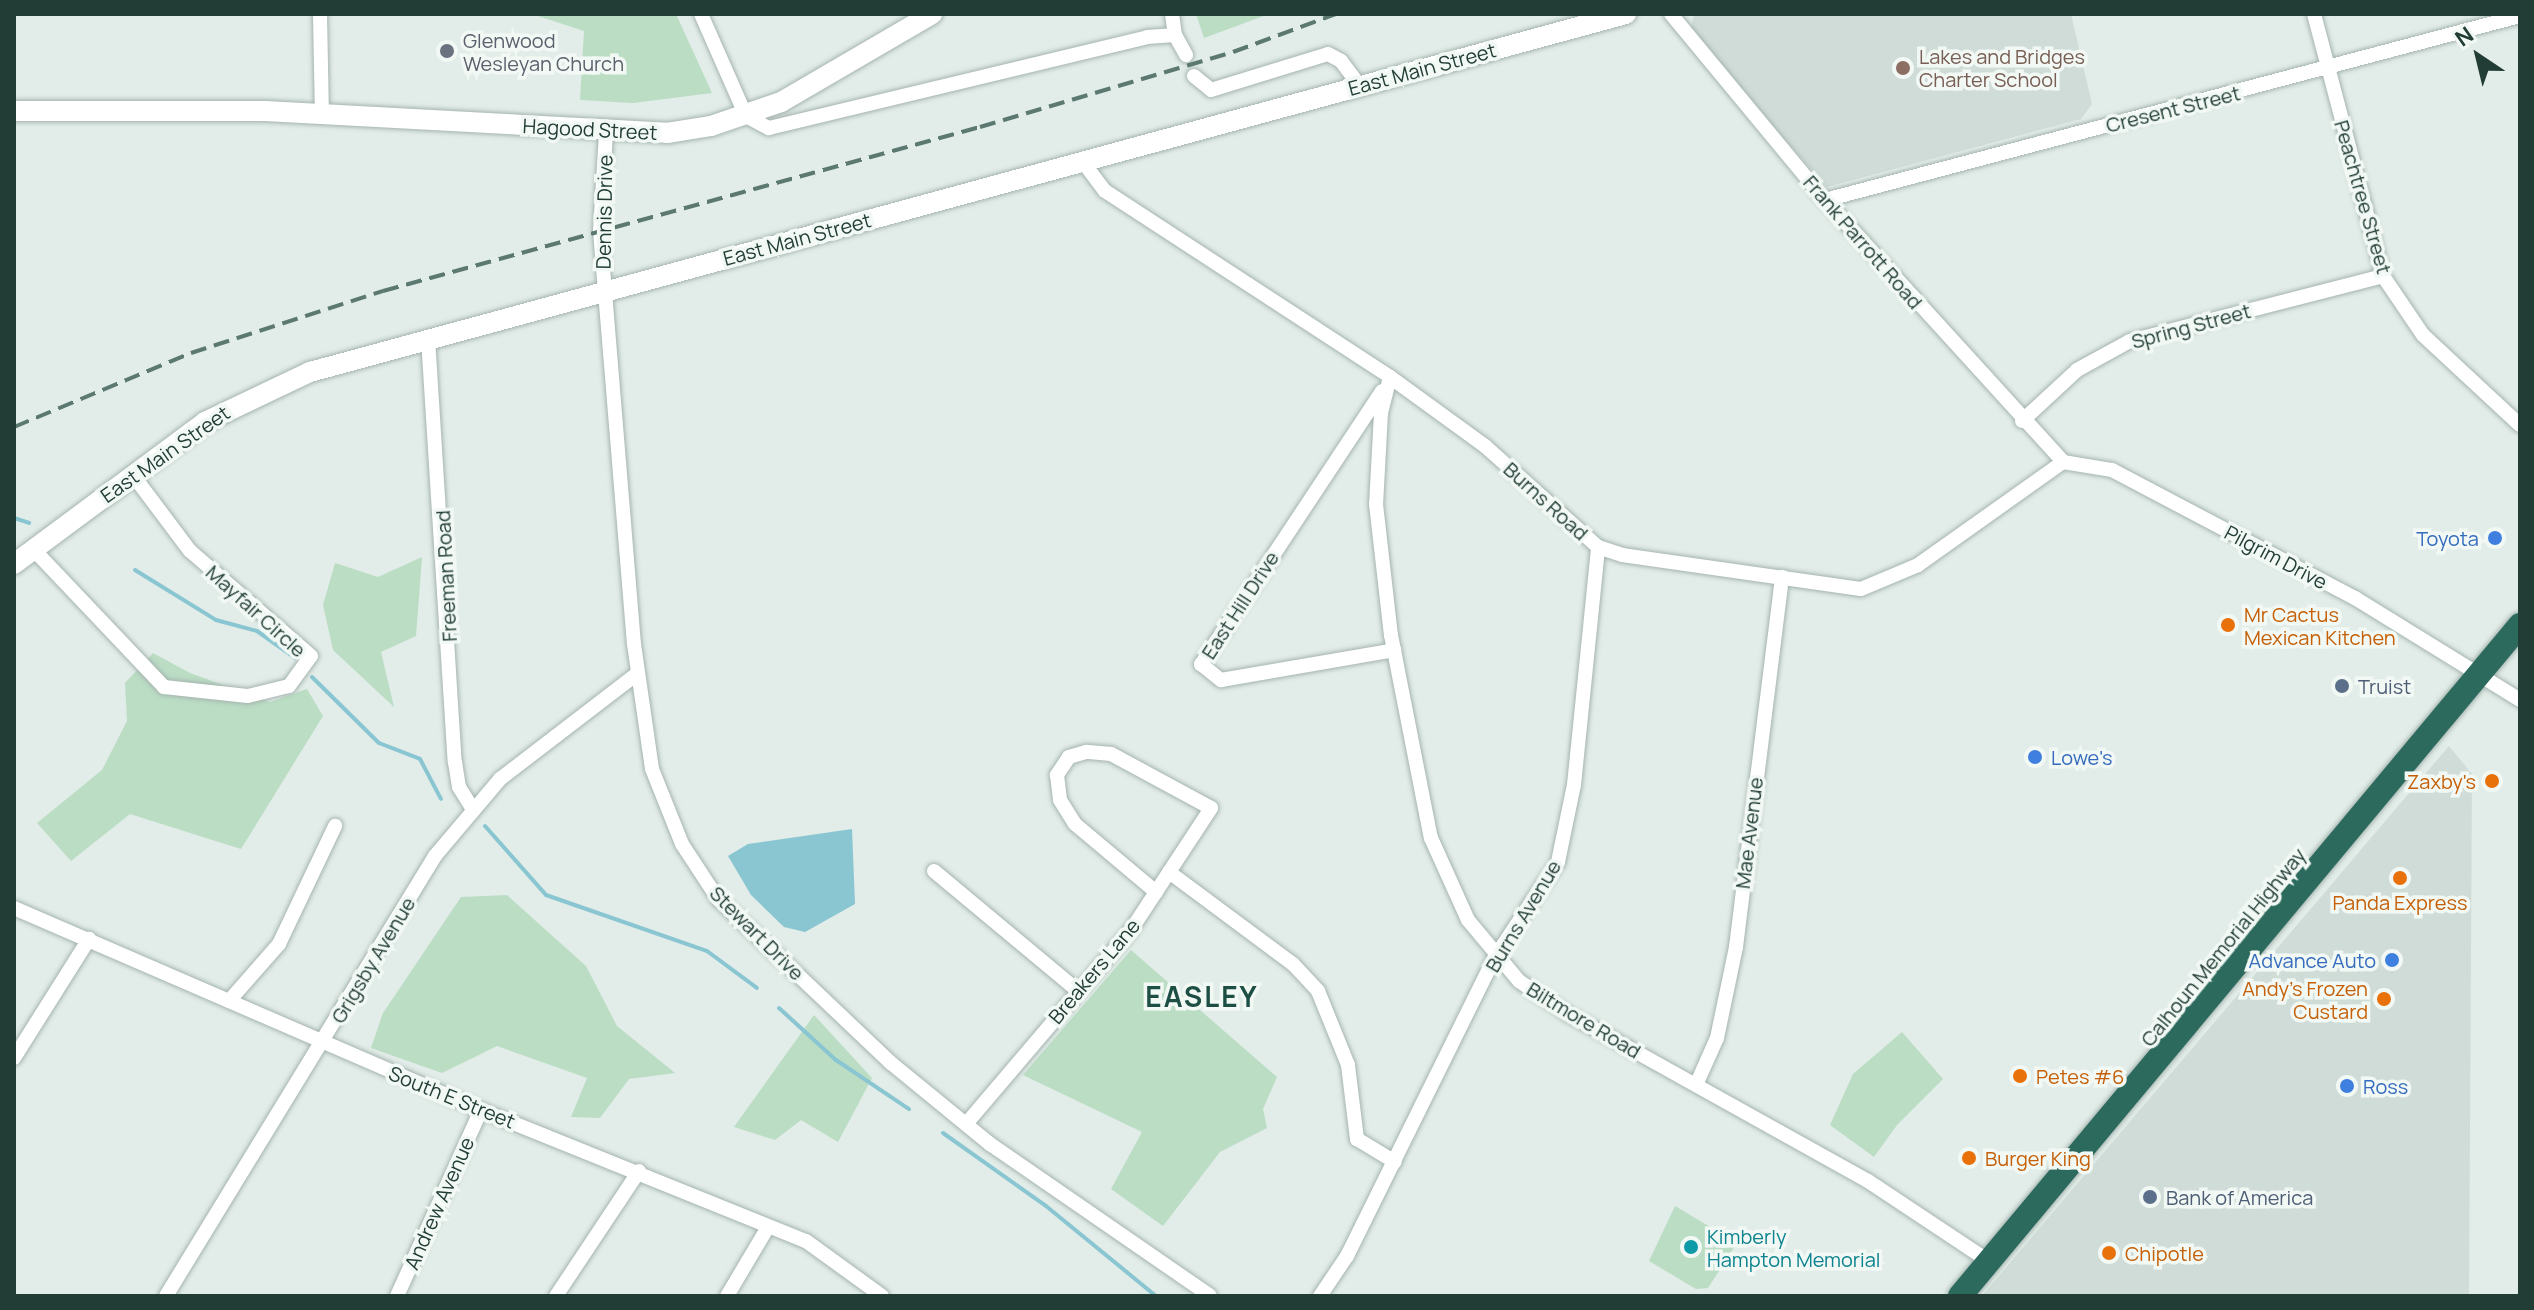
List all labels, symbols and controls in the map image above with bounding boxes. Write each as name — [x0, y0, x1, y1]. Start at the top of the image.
north arrow — [2438, 16, 2518, 96]
text: N — [2449, 20, 2479, 53]
place label: Glenwood Wesleyan Church — [463, 28, 624, 75]
street label: East Main Street — [1345, 38, 1499, 100]
marker: Glenwood Wesleyan Church — [438, 42, 456, 60]
place label: Lakes and Bridges Charter School — [1919, 44, 2085, 91]
marker: Lakes and Bridges Charter School — [1894, 59, 1912, 77]
street label: Cresent Street — [2103, 81, 2243, 137]
street label: Hagood Street — [522, 113, 658, 145]
street label: Peachtree Street — [2330, 117, 2396, 277]
street label: Dennis Drive — [591, 155, 617, 269]
street label: Frank Parrott Road — [1799, 170, 1927, 314]
street label: East Main Street — [720, 208, 874, 270]
street label: Spring Street — [2129, 299, 2253, 353]
street label: East Main Street — [96, 401, 234, 507]
street label: Burns Road — [1499, 457, 1593, 545]
street label: Freeman Road — [431, 510, 461, 642]
street label: Pilgrim Drive — [2221, 520, 2331, 594]
place label: Toyota — [2416, 526, 2479, 550]
marker: Toyota — [2486, 529, 2504, 547]
street label: East Hill Drive — [1196, 547, 1284, 663]
street label: Mayfair Circle — [201, 560, 311, 662]
place label: Mr Cactus Mexican Kitchen — [2244, 602, 2396, 649]
marker: Mr Cactus Mexican Kitchen — [2219, 616, 2237, 634]
place label: Truist — [2358, 674, 2411, 698]
marker: Truist — [2333, 677, 2351, 695]
place label: Lowe's — [2051, 745, 2112, 769]
marker: Lowe's — [2026, 748, 2044, 766]
place label: Zaxby's — [2407, 769, 2476, 793]
marker: Zaxby's — [2483, 772, 2501, 790]
street label: Mae Avenue — [1730, 776, 1768, 890]
street label: Calhoun Memorial Highway — [2136, 843, 2310, 1051]
street label: Burns Avenue — [1480, 856, 1566, 976]
marker: Panda Express — [2391, 869, 2409, 887]
street label: Stewart Drive — [705, 881, 809, 985]
place label: Panda Express — [2333, 890, 2467, 914]
street label: Grigsby Avenue — [326, 893, 420, 1027]
street label: Breakers Lane — [1043, 914, 1145, 1028]
place label: Advance Auto — [2249, 948, 2376, 972]
marker: Advance Auto — [2383, 951, 2401, 969]
place label: Andy's Frozen Custard — [2242, 976, 2368, 1023]
street label: Biltmore Road — [1523, 977, 1645, 1063]
district label: EASLEY — [1145, 979, 1259, 1013]
marker: Andy's Frozen Custard — [2375, 990, 2393, 1008]
street label: South E Street — [385, 1061, 519, 1133]
place label: Petes #6 — [2036, 1064, 2124, 1088]
marker: Petes #6 — [2011, 1067, 2029, 1085]
place label: Ross — [2363, 1074, 2408, 1098]
marker: Ross — [2338, 1077, 2356, 1095]
street label: Andrew Avenue — [399, 1133, 479, 1273]
place label: Burger King — [1985, 1146, 2091, 1170]
marker: Burger King — [1960, 1149, 1978, 1167]
place label: Bank of America — [2166, 1185, 2313, 1209]
marker: Bank of America — [2141, 1188, 2159, 1206]
place label: Kimberly Hampton Memorial — [1707, 1224, 1881, 1271]
marker: Kimberly Hampton Memorial — [1682, 1238, 1700, 1256]
place label: Chipotle — [2125, 1241, 2204, 1265]
marker: Chipotle — [2100, 1244, 2118, 1262]

